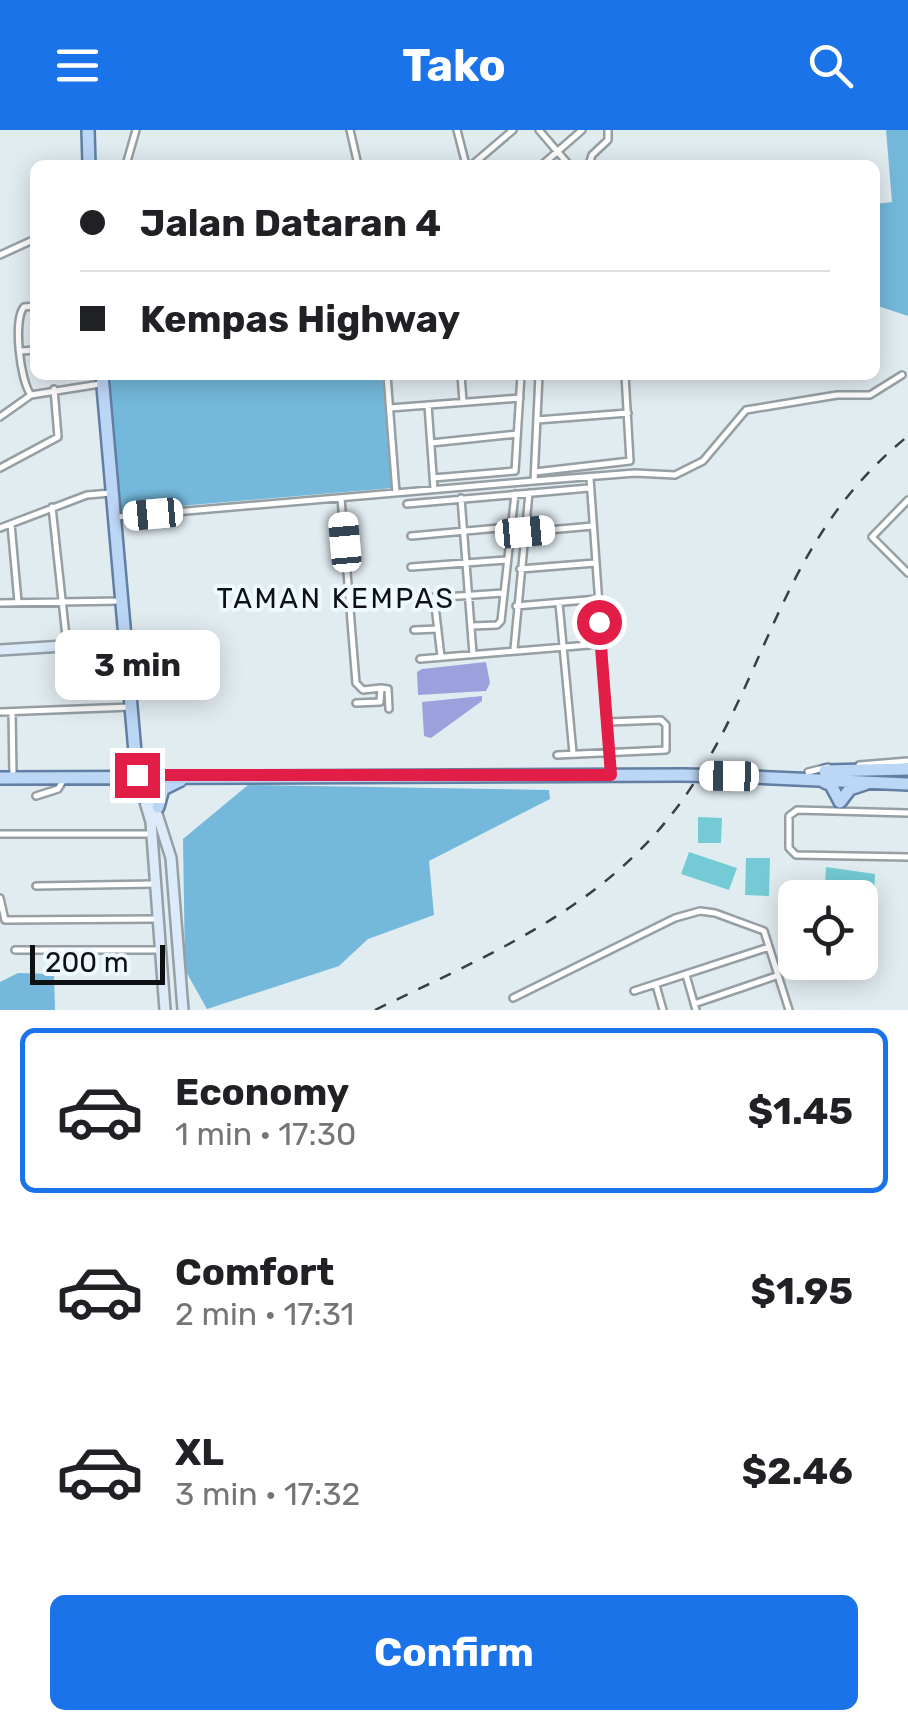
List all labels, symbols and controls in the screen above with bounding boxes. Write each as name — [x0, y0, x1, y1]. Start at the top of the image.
icon: menu — [50, 38, 105, 93]
icon: search — [803, 38, 858, 93]
text: Tako — [402, 39, 506, 92]
text: Jalan Dataran 4 — [140, 200, 441, 246]
text: Kempas Highway — [140, 296, 460, 342]
car — [122, 496, 184, 532]
car — [327, 511, 363, 573]
car — [494, 514, 556, 550]
district label: TAMAN KEMPAS — [217, 582, 455, 615]
route start — [577, 600, 622, 645]
callout: 3 min — [54, 630, 220, 700]
text: 3 min — [94, 646, 181, 684]
route end — [115, 753, 160, 798]
car — [699, 760, 759, 792]
map controls — [778, 880, 878, 980]
button: locate — [778, 880, 878, 980]
scale bar — [30, 940, 165, 984]
text: 200 m — [45, 946, 129, 979]
icon: car — [55, 1066, 145, 1156]
text: Economy — [175, 1069, 349, 1115]
text: $1.45 — [748, 1088, 853, 1134]
text: 1 min · 17:30 — [175, 1115, 356, 1153]
icon: car — [55, 1246, 145, 1336]
text: Comfort — [175, 1249, 334, 1295]
text: $1.95 — [751, 1268, 853, 1314]
text: 2 min · 17:31 — [175, 1295, 354, 1333]
icon: car — [55, 1426, 145, 1516]
text: XL — [175, 1429, 224, 1475]
text: $2.46 — [742, 1448, 853, 1494]
text: 3 min · 17:32 — [175, 1475, 360, 1513]
button: Confirm — [50, 1595, 858, 1710]

